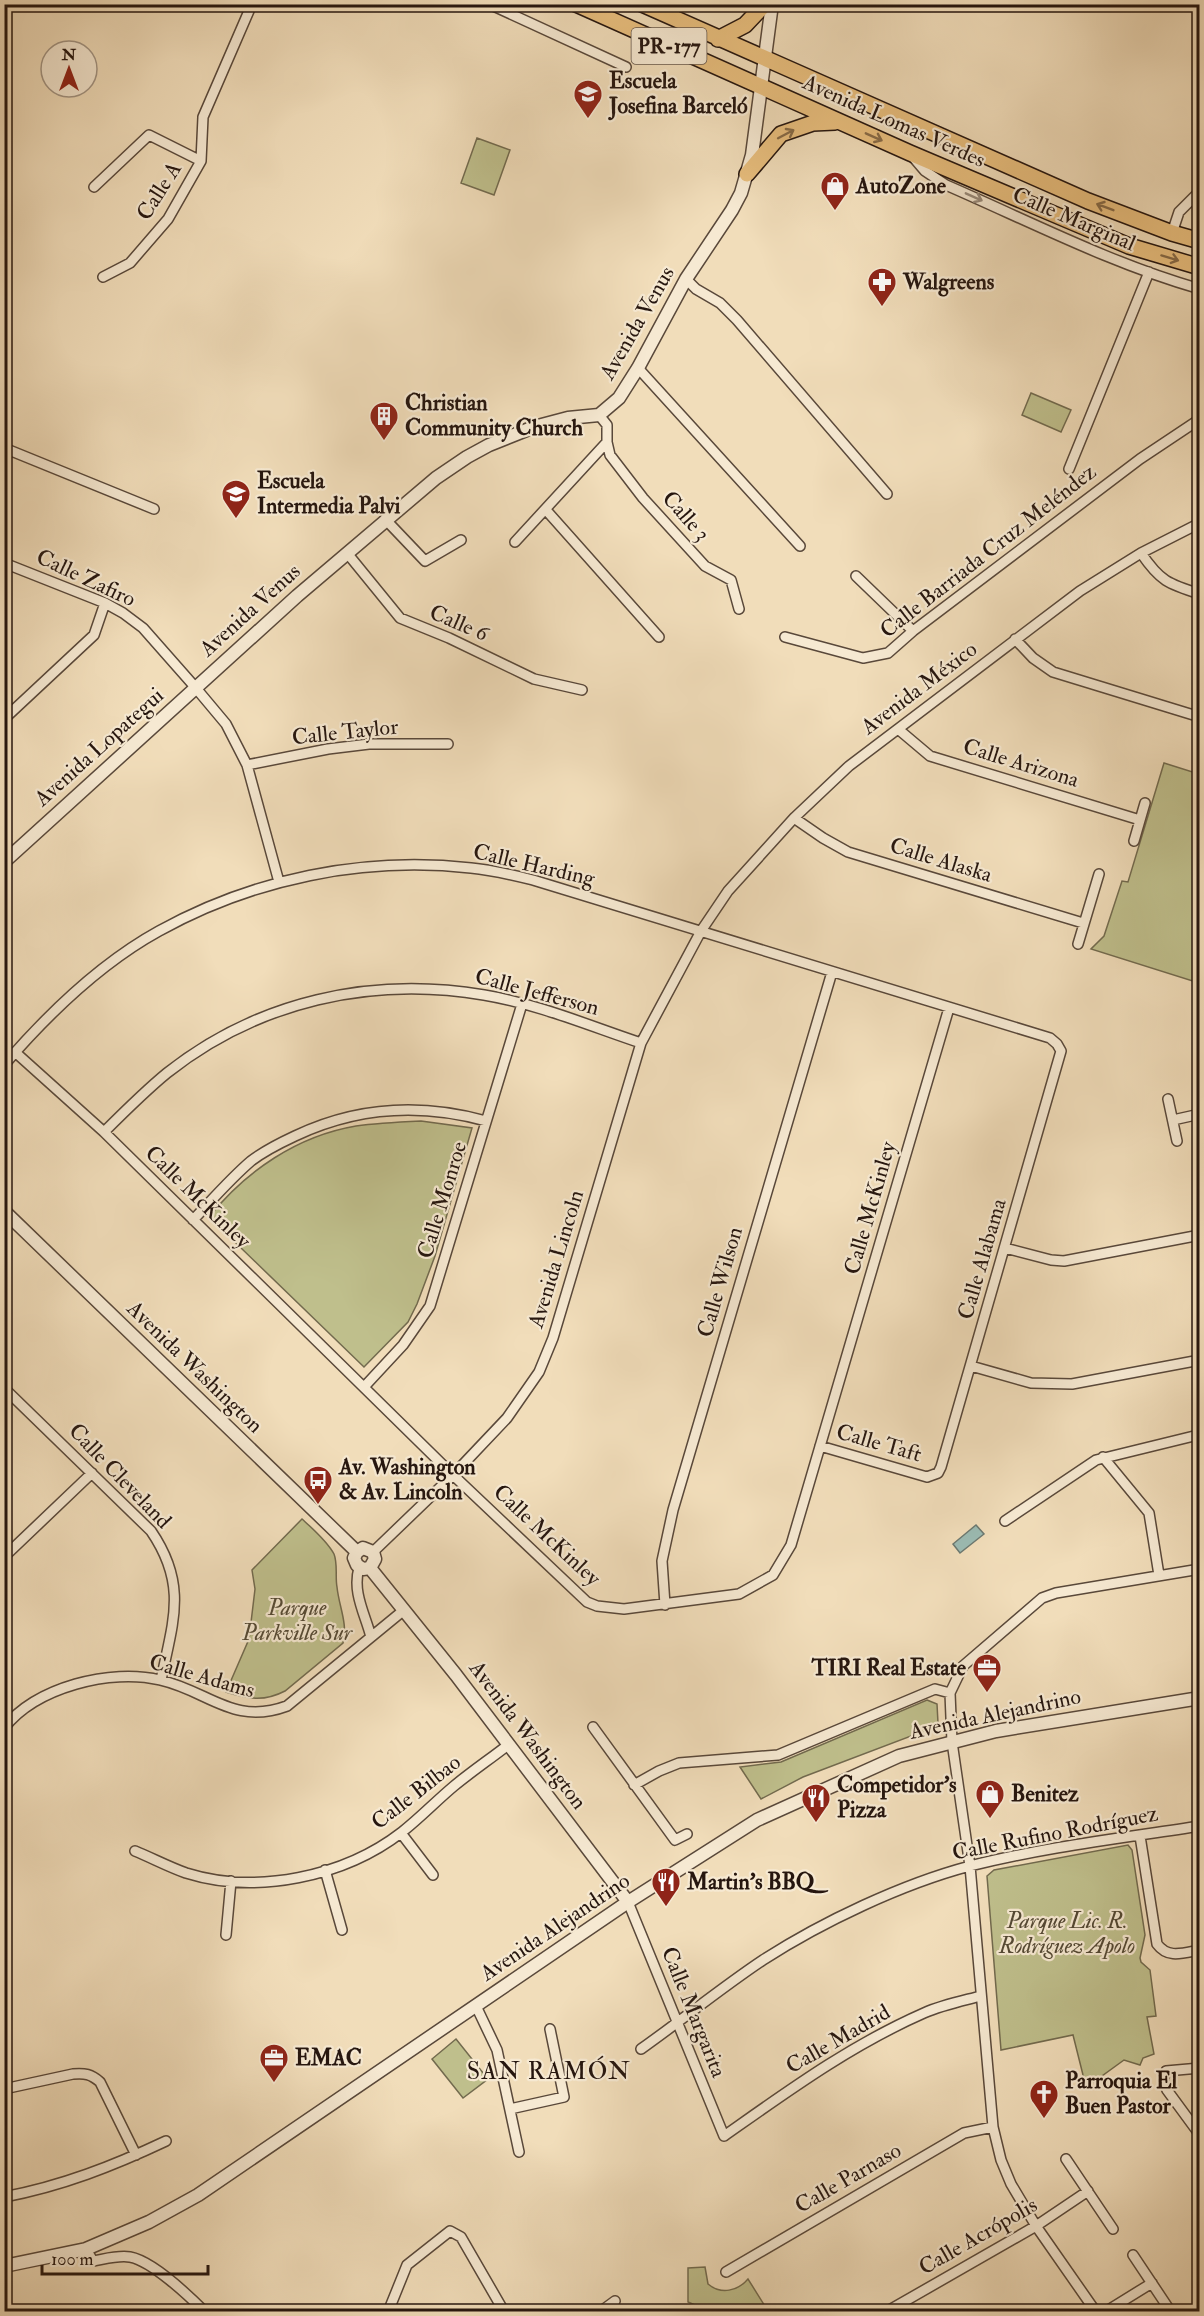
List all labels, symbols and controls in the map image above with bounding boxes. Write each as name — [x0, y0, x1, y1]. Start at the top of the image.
road number: PR-177 — [632, 28, 706, 64]
north arrow — [39, 39, 99, 99]
text: N — [61, 45, 77, 65]
place label: Escuela Josefina Barceló — [608, 67, 748, 121]
street label: Avenida Lomas Verdes — [797, 68, 990, 174]
school or university icon: Escuela Josefina Barceló — [572, 78, 604, 120]
one-way arrow — [777, 128, 794, 140]
one-way arrow — [864, 131, 882, 143]
street label: Calle A — [130, 156, 188, 226]
shop icon: AutoZone — [819, 170, 851, 212]
place label: AutoZone — [855, 172, 947, 200]
street label: Calle Marginal — [1008, 180, 1140, 258]
one-way arrow — [964, 192, 983, 203]
one-way arrow — [1096, 201, 1115, 212]
one-way arrow — [1161, 253, 1180, 264]
street label: Avenida Venus — [593, 261, 681, 386]
pharmacy icon: Walgreens — [866, 266, 898, 308]
place label: Walgreens — [902, 268, 995, 297]
place label: Christian Community Church — [405, 389, 583, 443]
building icon: Christian Community Church — [368, 400, 400, 442]
street label: Calle Barriada Cruz Meléndez — [874, 458, 1102, 644]
place label: Escuela Intermedia Palvi — [257, 467, 401, 520]
school or university icon: Escuela Intermedia Palvi — [220, 478, 252, 520]
street label: Calle 3 — [656, 485, 716, 547]
street label: Calle Zafiro — [32, 543, 140, 613]
street label: Avenida Venus — [193, 557, 306, 663]
street label: Calle 6 — [425, 598, 494, 649]
street label: Avenida México — [854, 635, 983, 741]
street label: Avenida Lopategui — [28, 681, 170, 814]
street label: Calle Taylor — [290, 712, 400, 751]
street label: Calle Arizona — [960, 732, 1083, 794]
street label: Calle Alaska — [886, 831, 997, 889]
street label: Calle Harding — [470, 837, 599, 893]
street label: Calle Jefferson — [472, 962, 602, 1022]
street label: Calle Monroe — [411, 1138, 473, 1262]
street label: Calle McKinley — [838, 1138, 902, 1278]
street label: Calle McKinley — [139, 1139, 257, 1255]
street label: Avenida Lincoln — [521, 1187, 590, 1332]
street label: Calle Alabama — [951, 1194, 1013, 1323]
street label: Calle Wilson — [691, 1224, 749, 1340]
street label: Avenida Washington — [120, 1294, 269, 1439]
street label: Calle Cleveland — [63, 1417, 177, 1535]
street label: Calle Taft — [833, 1418, 925, 1468]
place label: Av. Washington & Av. Lincoln — [338, 1453, 476, 1506]
bus stop icon: Av. Washington & Av. Lincoln — [302, 1464, 334, 1506]
street label: Calle McKinley — [487, 1478, 607, 1592]
park label: Parque Parkville Sur — [241, 1594, 354, 1647]
street label: Calle Adams — [146, 1648, 258, 1704]
office icon: TIRI Real Estate — [971, 1652, 1003, 1694]
street label: Avenida Washington — [462, 1654, 593, 1815]
place label: TIRI Real Estate — [811, 1654, 967, 1682]
street label: Avenida Alejandrino — [906, 1682, 1083, 1746]
street label: Calle Bilbao — [366, 1748, 466, 1836]
place label: Competidor's Pizza — [837, 1771, 957, 1824]
shop icon: Benitez — [974, 1778, 1006, 1820]
place label: Benitez — [1011, 1780, 1079, 1808]
restaurant icon: Competidor's Pizza — [800, 1782, 832, 1824]
street label: Calle Rufino Rodríguez — [950, 1799, 1161, 1867]
restaurant icon: Martin's BBQ — [650, 1866, 682, 1908]
street label: Avenida Alejandrino — [474, 1867, 635, 1988]
place label: Martin's BBQ — [686, 1868, 829, 1896]
park label: Parque Lic. R. Rodríguez Apolo — [998, 1907, 1135, 1960]
street label: Calle Margarita — [655, 1943, 733, 2082]
street label: Calle Madrid — [781, 1998, 895, 2080]
office icon: EMAC — [258, 2042, 290, 2084]
place label: EMAC — [295, 2044, 362, 2072]
district label: SAN RAMÓN — [467, 2055, 631, 2087]
place label: Parroquia El Buen Pastor — [1065, 2067, 1178, 2120]
church icon: Parroquia El Buen Pastor — [1028, 2078, 1060, 2120]
street label: Calle Parnaso — [790, 2136, 906, 2220]
street label: Calle Acrópolis — [914, 2191, 1043, 2282]
scale bar — [42, 2238, 208, 2276]
text: 100 m — [51, 2248, 94, 2271]

